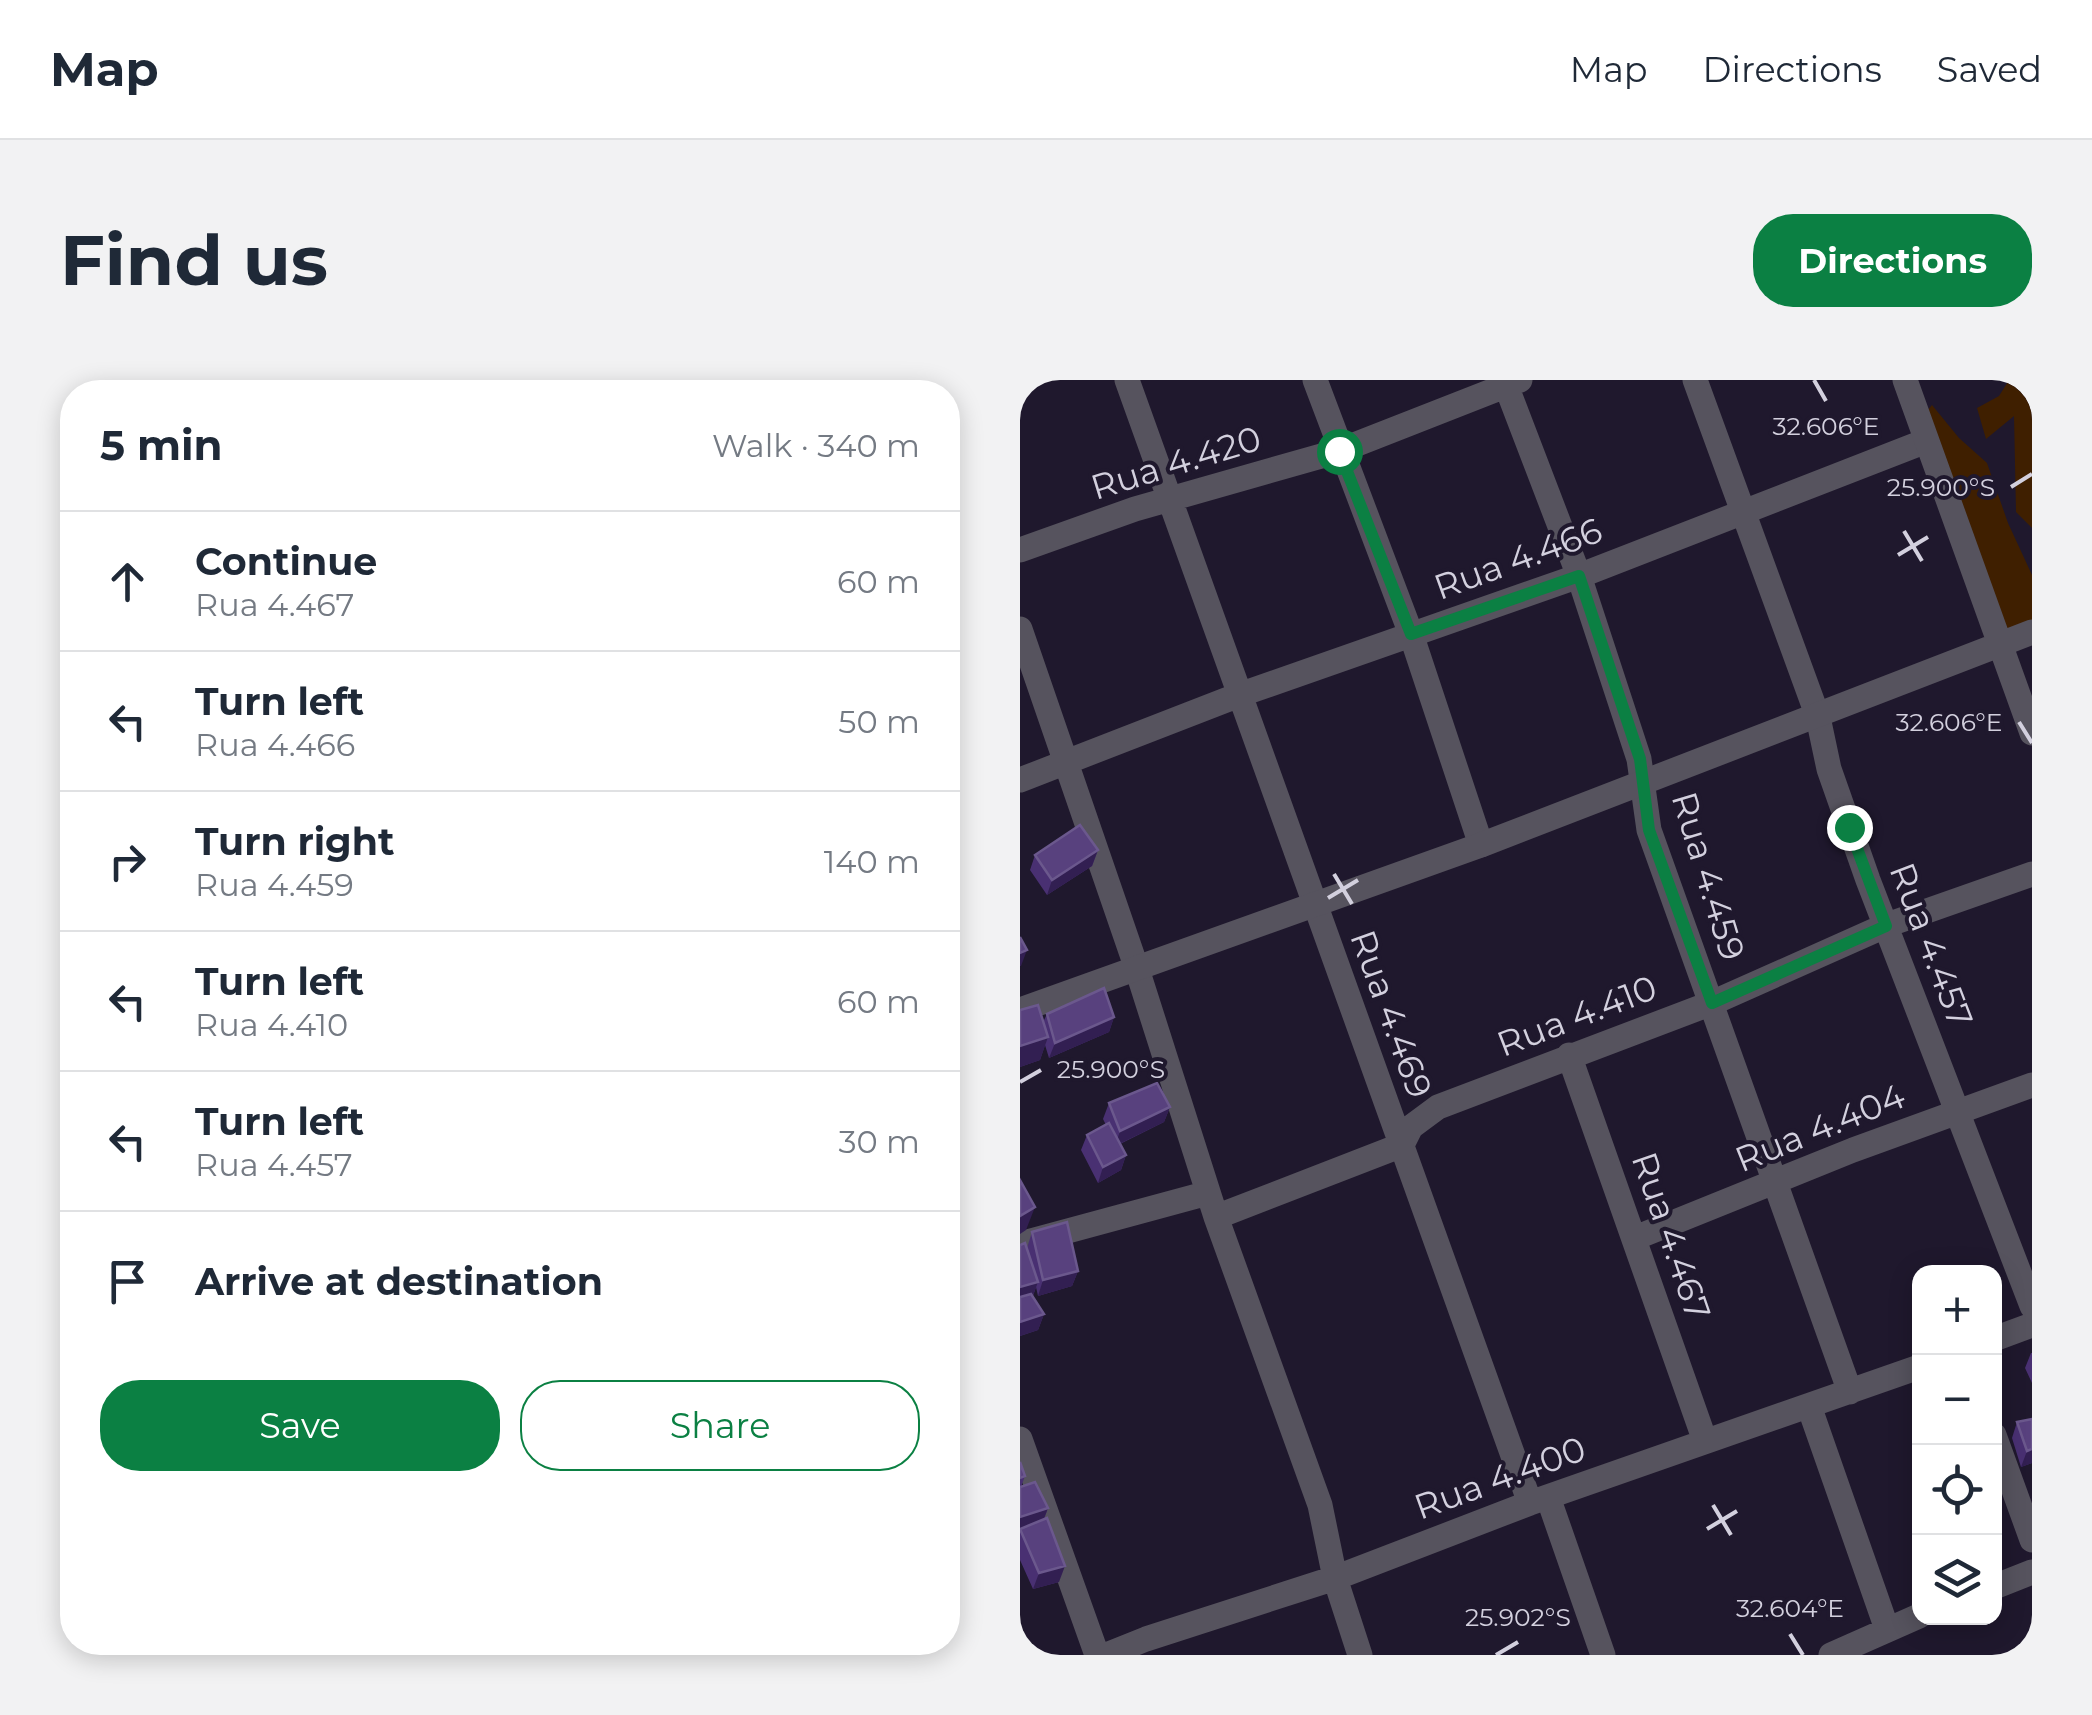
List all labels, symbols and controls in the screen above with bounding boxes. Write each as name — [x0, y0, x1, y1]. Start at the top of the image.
text: Map — [50, 40, 159, 98]
text: Map — [1570, 48, 1648, 91]
text: Directions — [1703, 48, 1882, 91]
text: Saved — [1937, 48, 2042, 91]
button: Directions — [1753, 214, 2032, 307]
text: Find us — [60, 217, 328, 303]
text: 32.606°E — [1772, 411, 1880, 441]
street label: Rua 4.420 — [1086, 416, 1266, 509]
text: 5 min — [100, 419, 223, 471]
text: Walk · 340 m — [712, 426, 920, 465]
route start — [1317, 429, 1363, 475]
text: 25.900°S — [1887, 472, 1995, 502]
street label: Rua 4.466 — [1428, 508, 1608, 609]
text: Continue — [195, 538, 377, 585]
icon: ahead — [100, 554, 155, 609]
text: 60 m — [837, 562, 920, 601]
text: Rua 4.467 — [195, 585, 354, 624]
text: Turn left — [195, 678, 364, 725]
icon: left — [100, 694, 155, 749]
text: 50 m — [838, 702, 920, 741]
text: 32.606°E — [1895, 707, 2003, 737]
text: Rua 4.466 — [195, 725, 355, 764]
street label: Rua 4.459 — [1663, 787, 1754, 965]
route end — [1827, 805, 1873, 851]
text: Turn right — [195, 818, 394, 865]
icon: right — [100, 834, 155, 889]
text: 140 m — [824, 842, 920, 881]
street label: Rua 4.457 — [1880, 857, 1982, 1033]
text: Rua 4.459 — [195, 865, 354, 904]
street label: Rua 4.469 — [1341, 924, 1442, 1104]
text: Turn left — [195, 958, 364, 1005]
street label: Rua 4.410 — [1491, 965, 1663, 1066]
icon: left — [100, 974, 155, 1029]
text: 60 m — [837, 982, 920, 1021]
text: Rua 4.410 — [195, 1005, 348, 1044]
text: 25.900°S — [1057, 1054, 1165, 1084]
street label: Rua 4.404 — [1729, 1074, 1911, 1181]
text: Turn left — [195, 1098, 364, 1145]
icon: left — [100, 1114, 155, 1169]
text: 30 m — [838, 1122, 920, 1161]
text: Rua 4.457 — [195, 1145, 353, 1184]
street label: Rua 4.467 — [1623, 1146, 1720, 1325]
icon: arrive — [100, 1254, 155, 1309]
text: Arrive at destination — [195, 1258, 603, 1305]
map controls — [1912, 1265, 2002, 1625]
button: + — [1912, 1265, 2002, 1355]
button: − — [1912, 1355, 2002, 1445]
button: Save — [100, 1380, 500, 1471]
button: Share — [520, 1380, 920, 1471]
street label: Rua 4.400 — [1408, 1427, 1591, 1528]
button: locate — [1912, 1445, 2002, 1535]
button: layers — [1912, 1535, 2002, 1625]
text: 32.604°E — [1736, 1593, 1844, 1623]
text: 25.902°S — [1465, 1602, 1571, 1632]

